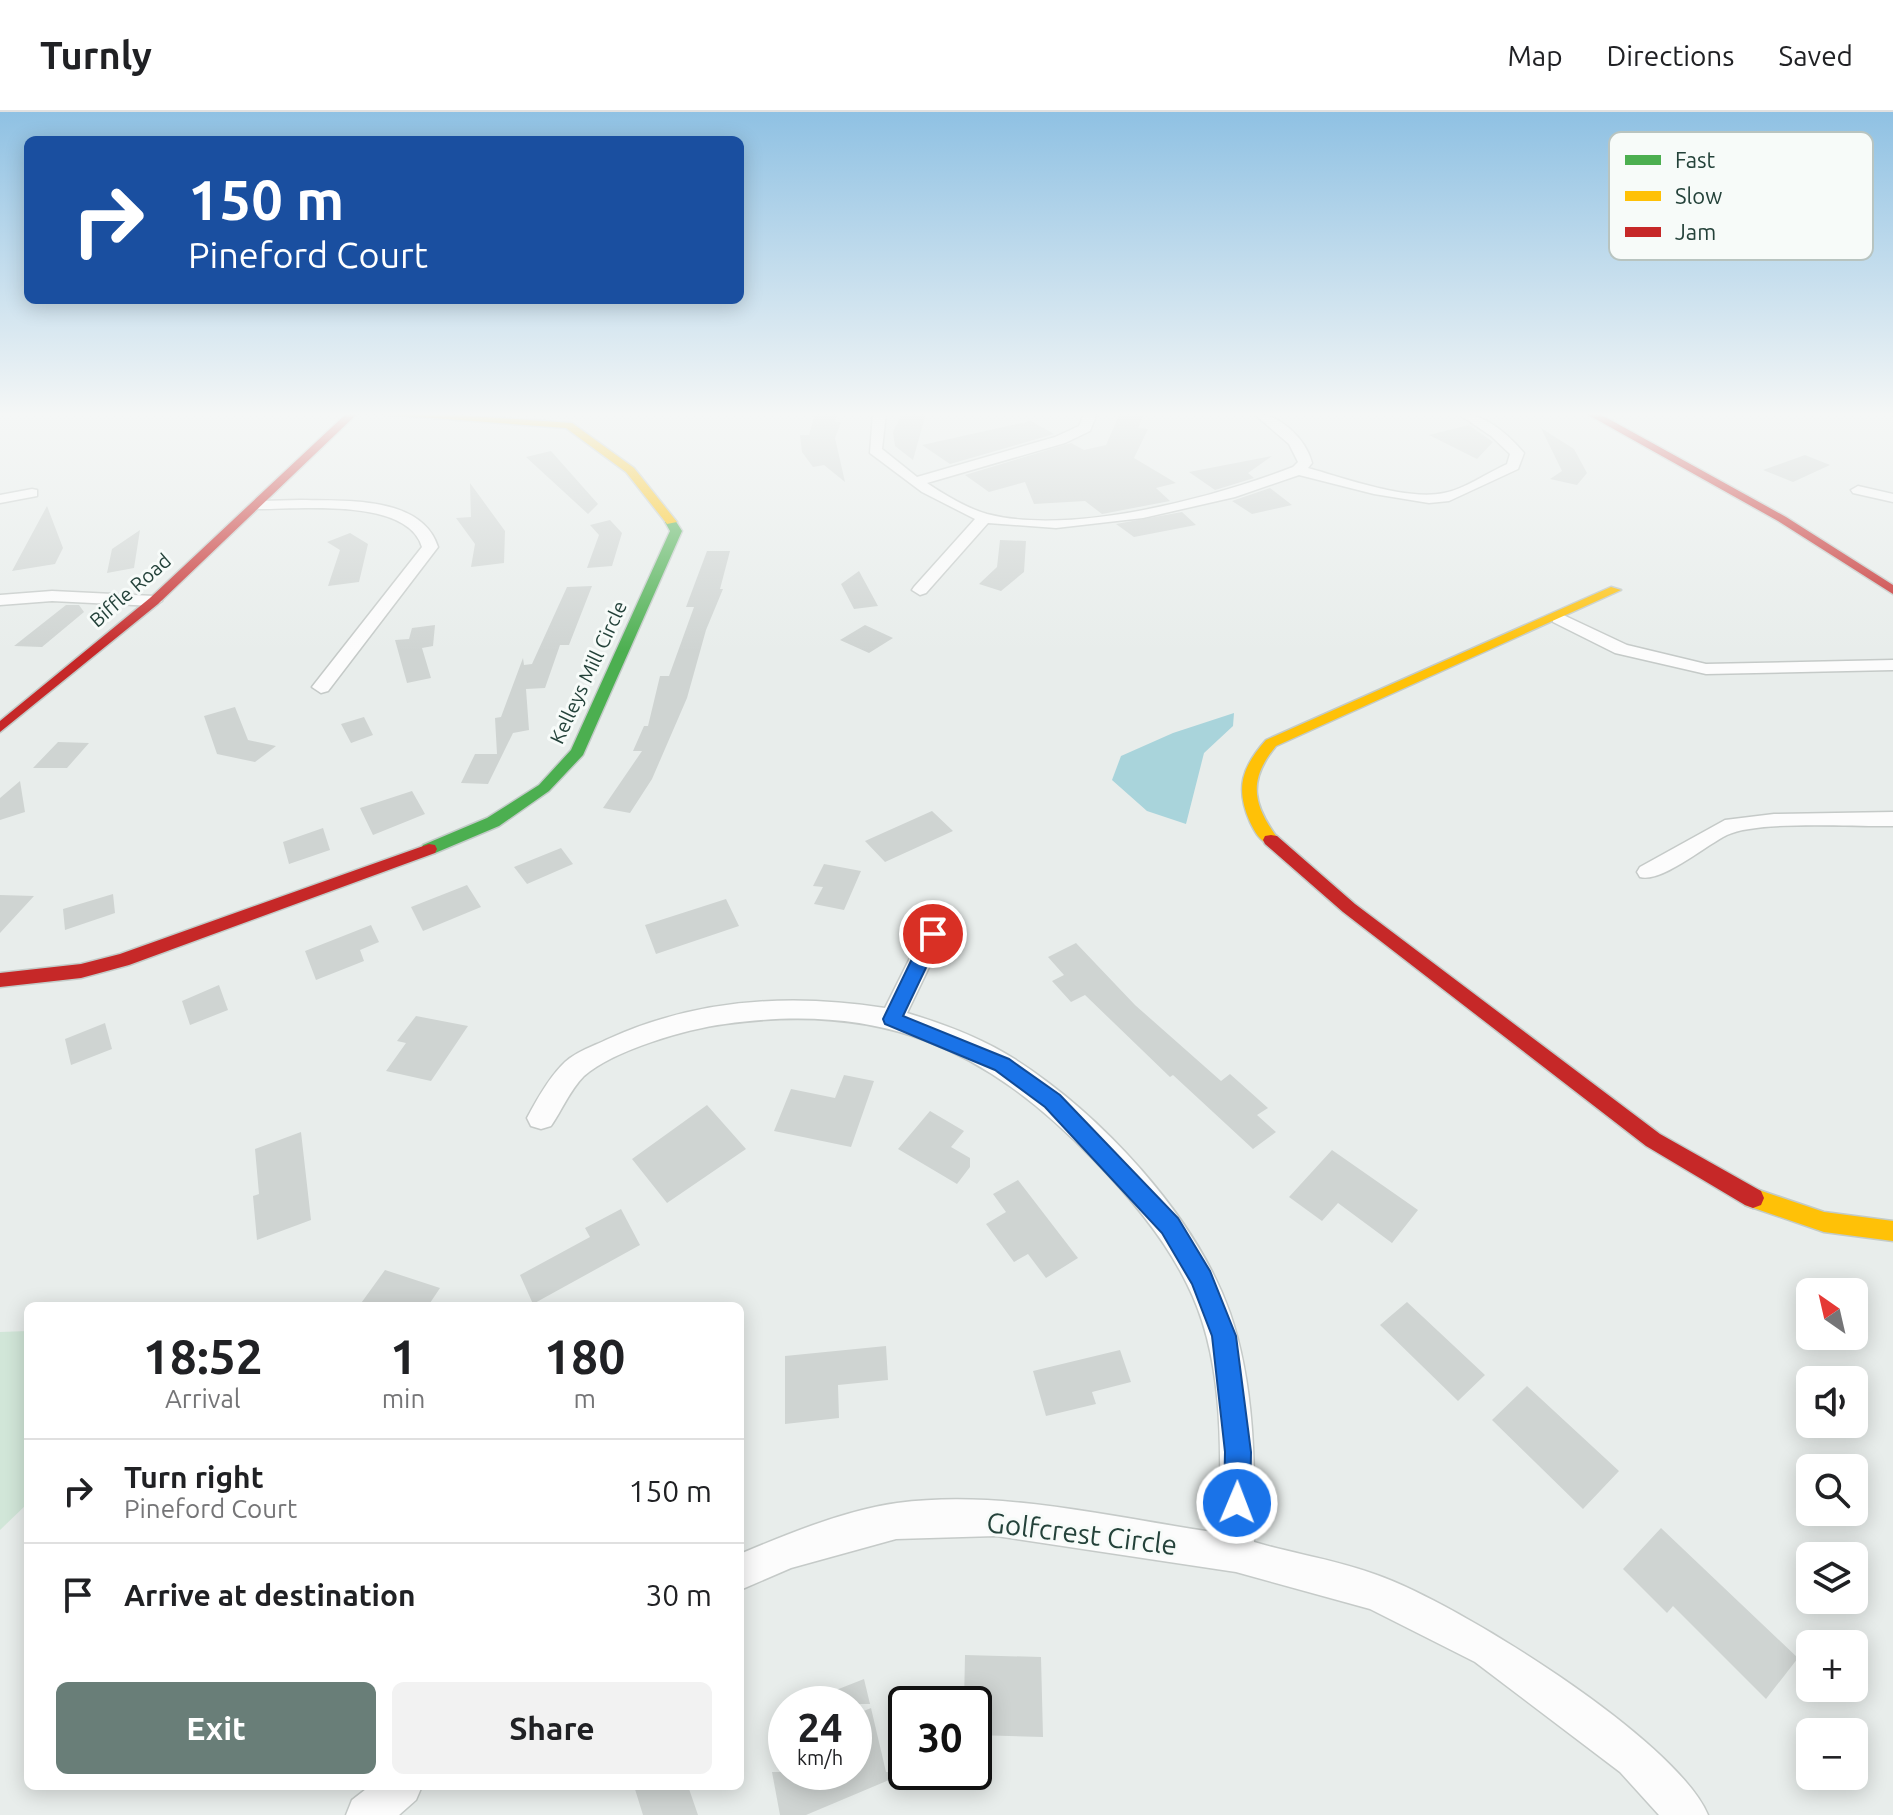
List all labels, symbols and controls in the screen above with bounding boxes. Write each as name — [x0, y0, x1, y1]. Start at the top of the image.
text: Turnly — [40, 34, 152, 76]
text: Map — [1507, 40, 1563, 71]
text: Directions — [1607, 40, 1734, 71]
text: Saved — [1778, 40, 1853, 71]
legend — [1609, 132, 1873, 260]
text: Fast — [1675, 147, 1716, 172]
icon: right — [56, 168, 160, 272]
text: 150 m — [188, 168, 344, 231]
text: Slow — [1675, 183, 1722, 208]
text: Jam — [1675, 219, 1716, 244]
text: Pineford Court — [188, 234, 428, 275]
street label: Biffle Road — [85, 549, 175, 631]
street label: Kelleys Mill Circle — [545, 597, 631, 747]
pin — [899, 900, 967, 968]
icon: arrive — [911, 912, 955, 956]
north arrow — [1796, 1278, 1868, 1350]
map controls — [1796, 1278, 1868, 1790]
text: 18:52 — [143, 1329, 263, 1383]
text: 1 — [390, 1329, 417, 1383]
text: 180 — [544, 1329, 625, 1383]
button: sound — [1796, 1366, 1868, 1438]
text: Arrival — [165, 1384, 241, 1413]
text: min — [382, 1384, 425, 1413]
text: m — [573, 1384, 596, 1413]
button: search — [1796, 1454, 1868, 1526]
text: Turn right — [124, 1460, 264, 1494]
position arrow — [1195, 1461, 1279, 1545]
icon: right — [56, 1469, 100, 1513]
text: 150 m — [628, 1474, 712, 1508]
text: Pineford Court — [124, 1494, 297, 1523]
street label: Golfcrest Circle — [985, 1506, 1179, 1560]
button: layers — [1796, 1542, 1868, 1614]
icon: arrive — [56, 1573, 100, 1617]
text: Arrive at destination — [124, 1578, 416, 1612]
text: 30 m — [645, 1578, 712, 1612]
button: + — [1796, 1630, 1868, 1702]
button: Exit — [56, 1682, 376, 1774]
button: Share — [392, 1682, 712, 1774]
speed limit sign: 30 — [888, 1686, 992, 1790]
text: 24 — [797, 1705, 843, 1750]
button: − — [1796, 1718, 1868, 1790]
text: km/h — [797, 1746, 843, 1769]

